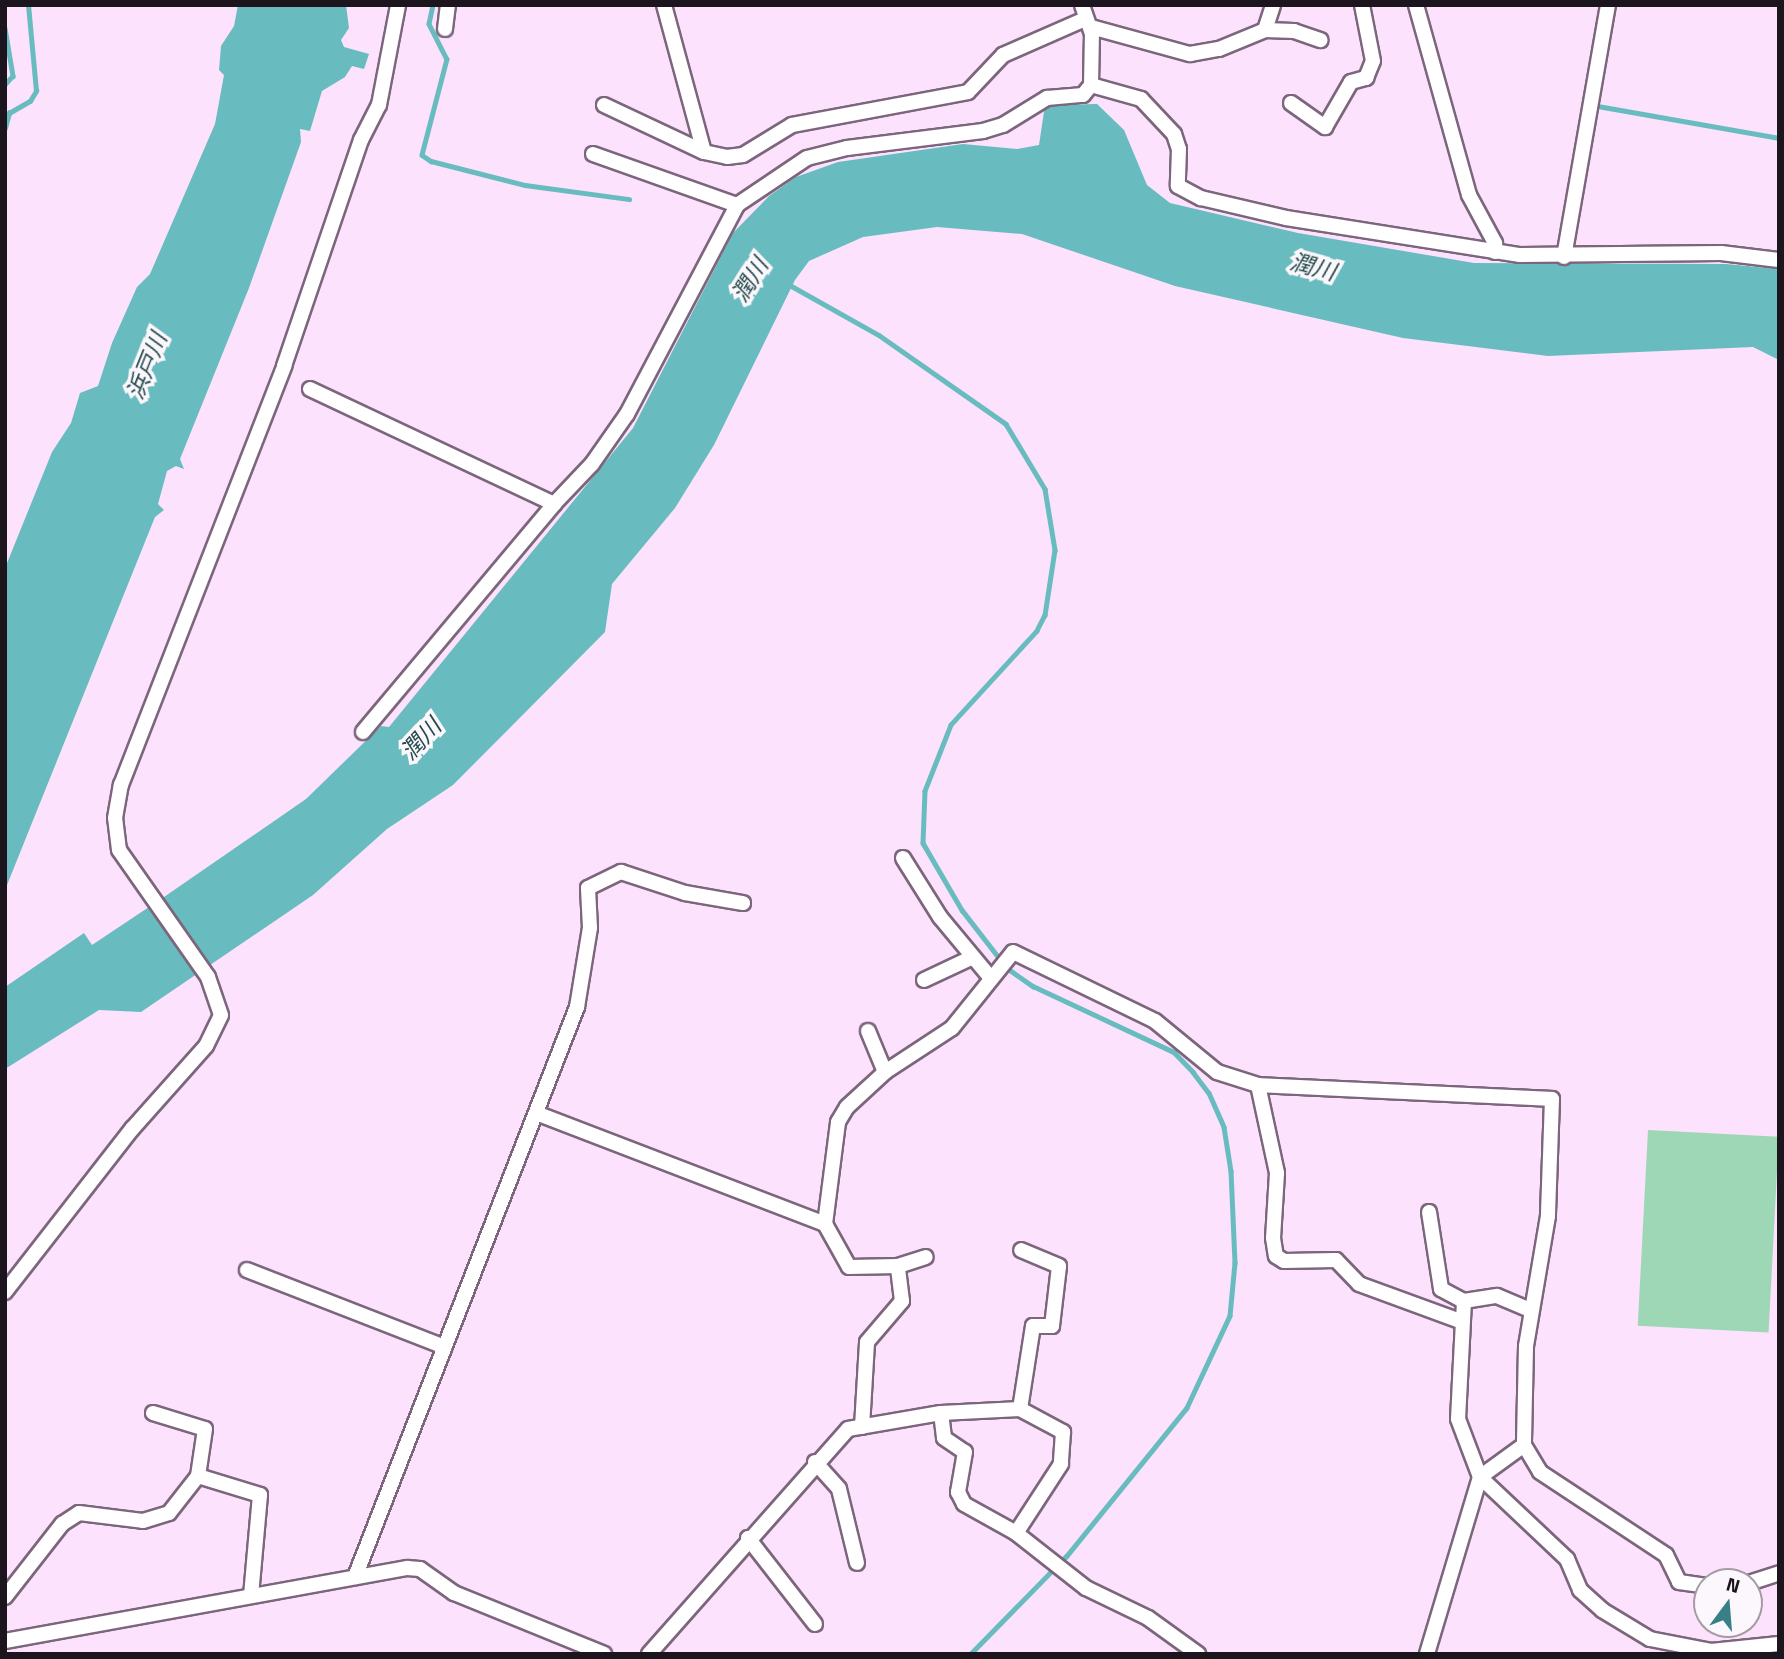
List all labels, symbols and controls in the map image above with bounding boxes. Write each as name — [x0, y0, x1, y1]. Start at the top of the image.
water label: 潤川 — [1287, 248, 1339, 286]
water label: 潤川 — [726, 253, 774, 307]
water label: 浜戸川 — [121, 329, 173, 403]
water label: 潤川 — [395, 713, 447, 765]
north arrow — [1693, 1568, 1763, 1638]
text: N — [1723, 1568, 1744, 1600]

